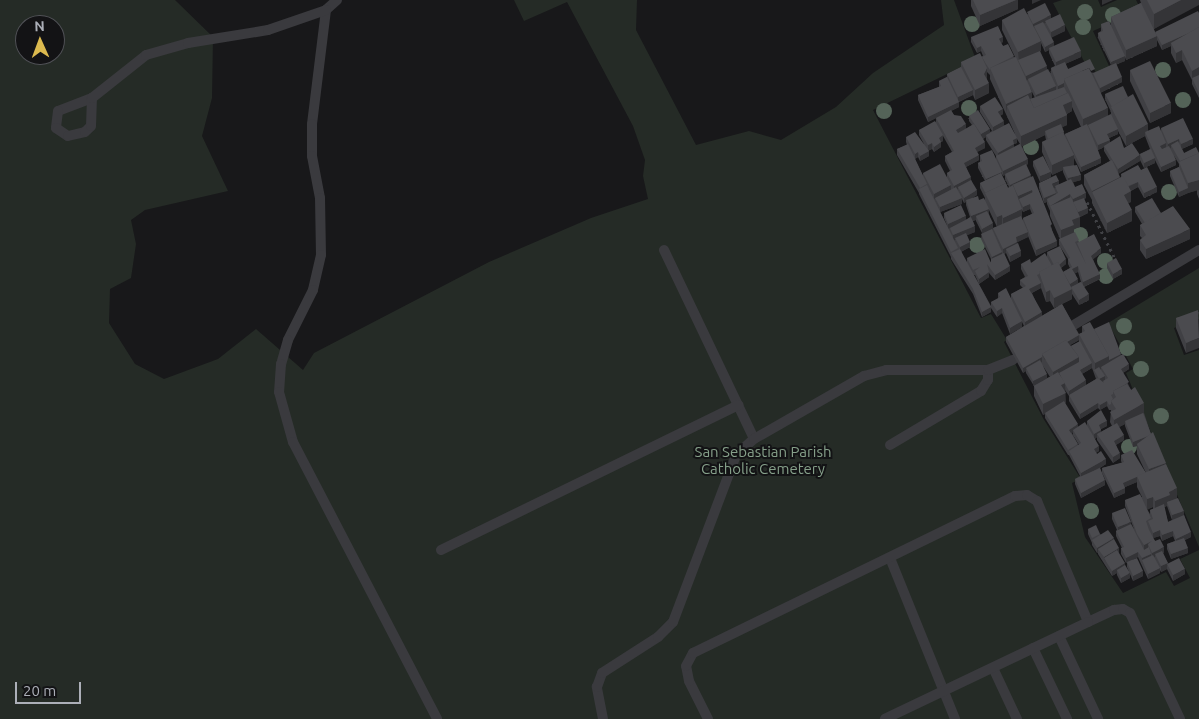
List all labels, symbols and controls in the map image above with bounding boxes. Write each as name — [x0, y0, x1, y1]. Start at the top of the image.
north arrow — [15, 15, 65, 65]
text: N — [34, 18, 45, 34]
park label: San Sebastian Parish Catholic Cemetery — [695, 442, 831, 477]
scale bar — [18, 672, 84, 704]
text: 20 m — [23, 682, 56, 699]

